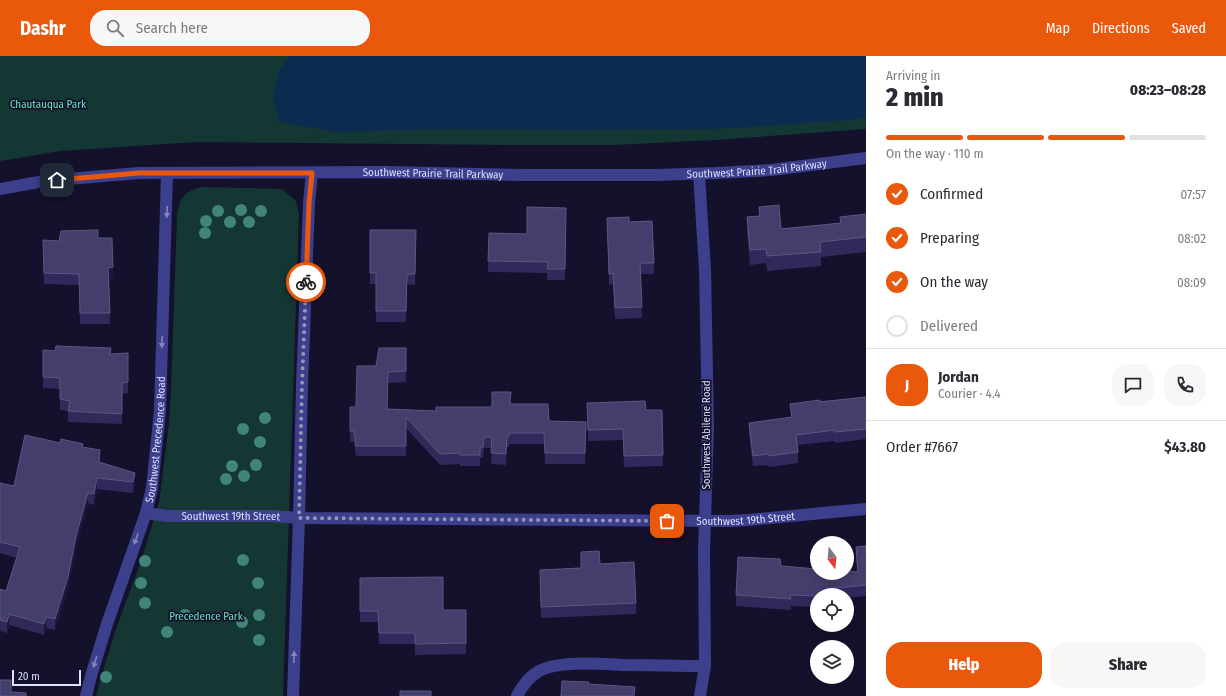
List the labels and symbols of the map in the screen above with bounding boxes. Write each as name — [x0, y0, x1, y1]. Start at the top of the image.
park label: Chautauqua Park — [10, 98, 87, 111]
street label: Southwest Prairie Trail Parkway — [686, 157, 828, 180]
pin — [40, 163, 74, 197]
street label: Southwest Prairie Trail Parkway — [363, 165, 503, 181]
one-way arrow — [163, 206, 170, 218]
courier — [286, 262, 326, 302]
one-way arrow — [159, 336, 166, 348]
street label: Southwest Precedence Road — [142, 376, 168, 504]
street label: Southwest Abilene Road — [700, 380, 713, 490]
pin — [650, 504, 684, 538]
street label: Southwest 19th Street — [181, 509, 281, 523]
street label: Southwest 19th Street — [696, 509, 796, 527]
one-way arrow — [133, 533, 139, 545]
north arrow — [810, 536, 854, 580]
park label: Precedence Park — [169, 610, 244, 623]
one-way arrow — [291, 650, 297, 663]
one-way arrow — [92, 657, 98, 669]
scale bar — [12, 668, 81, 687]

